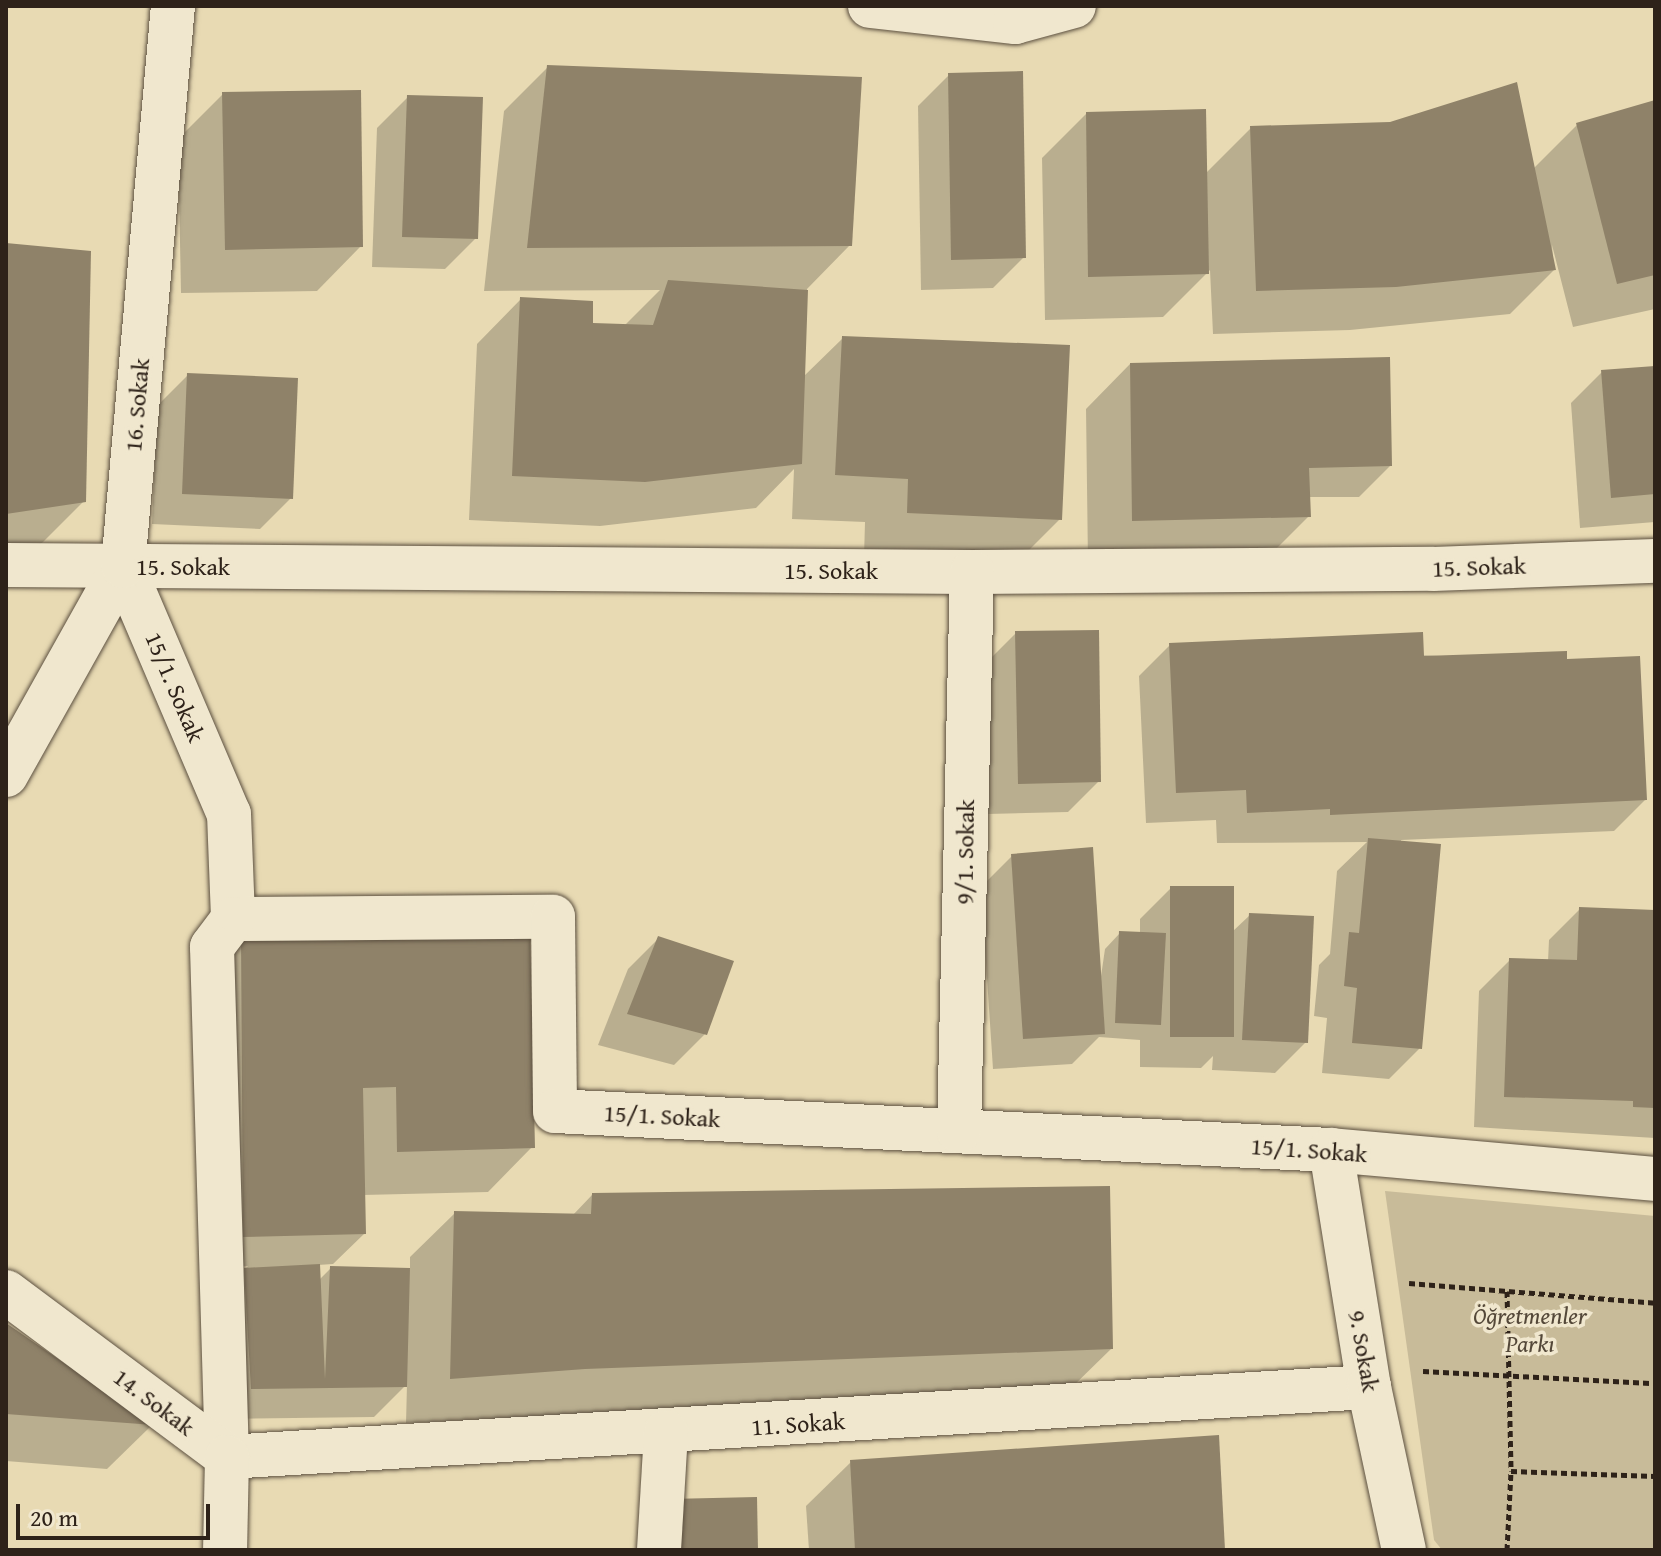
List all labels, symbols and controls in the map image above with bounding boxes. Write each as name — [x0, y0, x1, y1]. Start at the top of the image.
street label: 16. Sokak — [119, 357, 155, 453]
street label: 15. Sokak — [1432, 551, 1526, 583]
street label: 15. Sokak — [136, 553, 230, 581]
street label: 15. Sokak — [784, 557, 878, 585]
street label: 15/1. Sokak — [139, 628, 211, 746]
street label: 9/1. Sokak — [950, 799, 980, 905]
street label: 15/1. Sokak — [603, 1099, 721, 1133]
street label: 15/1. Sokak — [1250, 1132, 1368, 1168]
park label: Öğretmenler Parkı — [1473, 1302, 1587, 1358]
street label: 9. Sokak — [1343, 1308, 1385, 1394]
street label: 14. Sokak — [108, 1362, 200, 1442]
street label: 11. Sokak — [750, 1406, 846, 1442]
scale bar — [20, 1488, 214, 1538]
text: 20 m — [30, 1500, 78, 1535]

